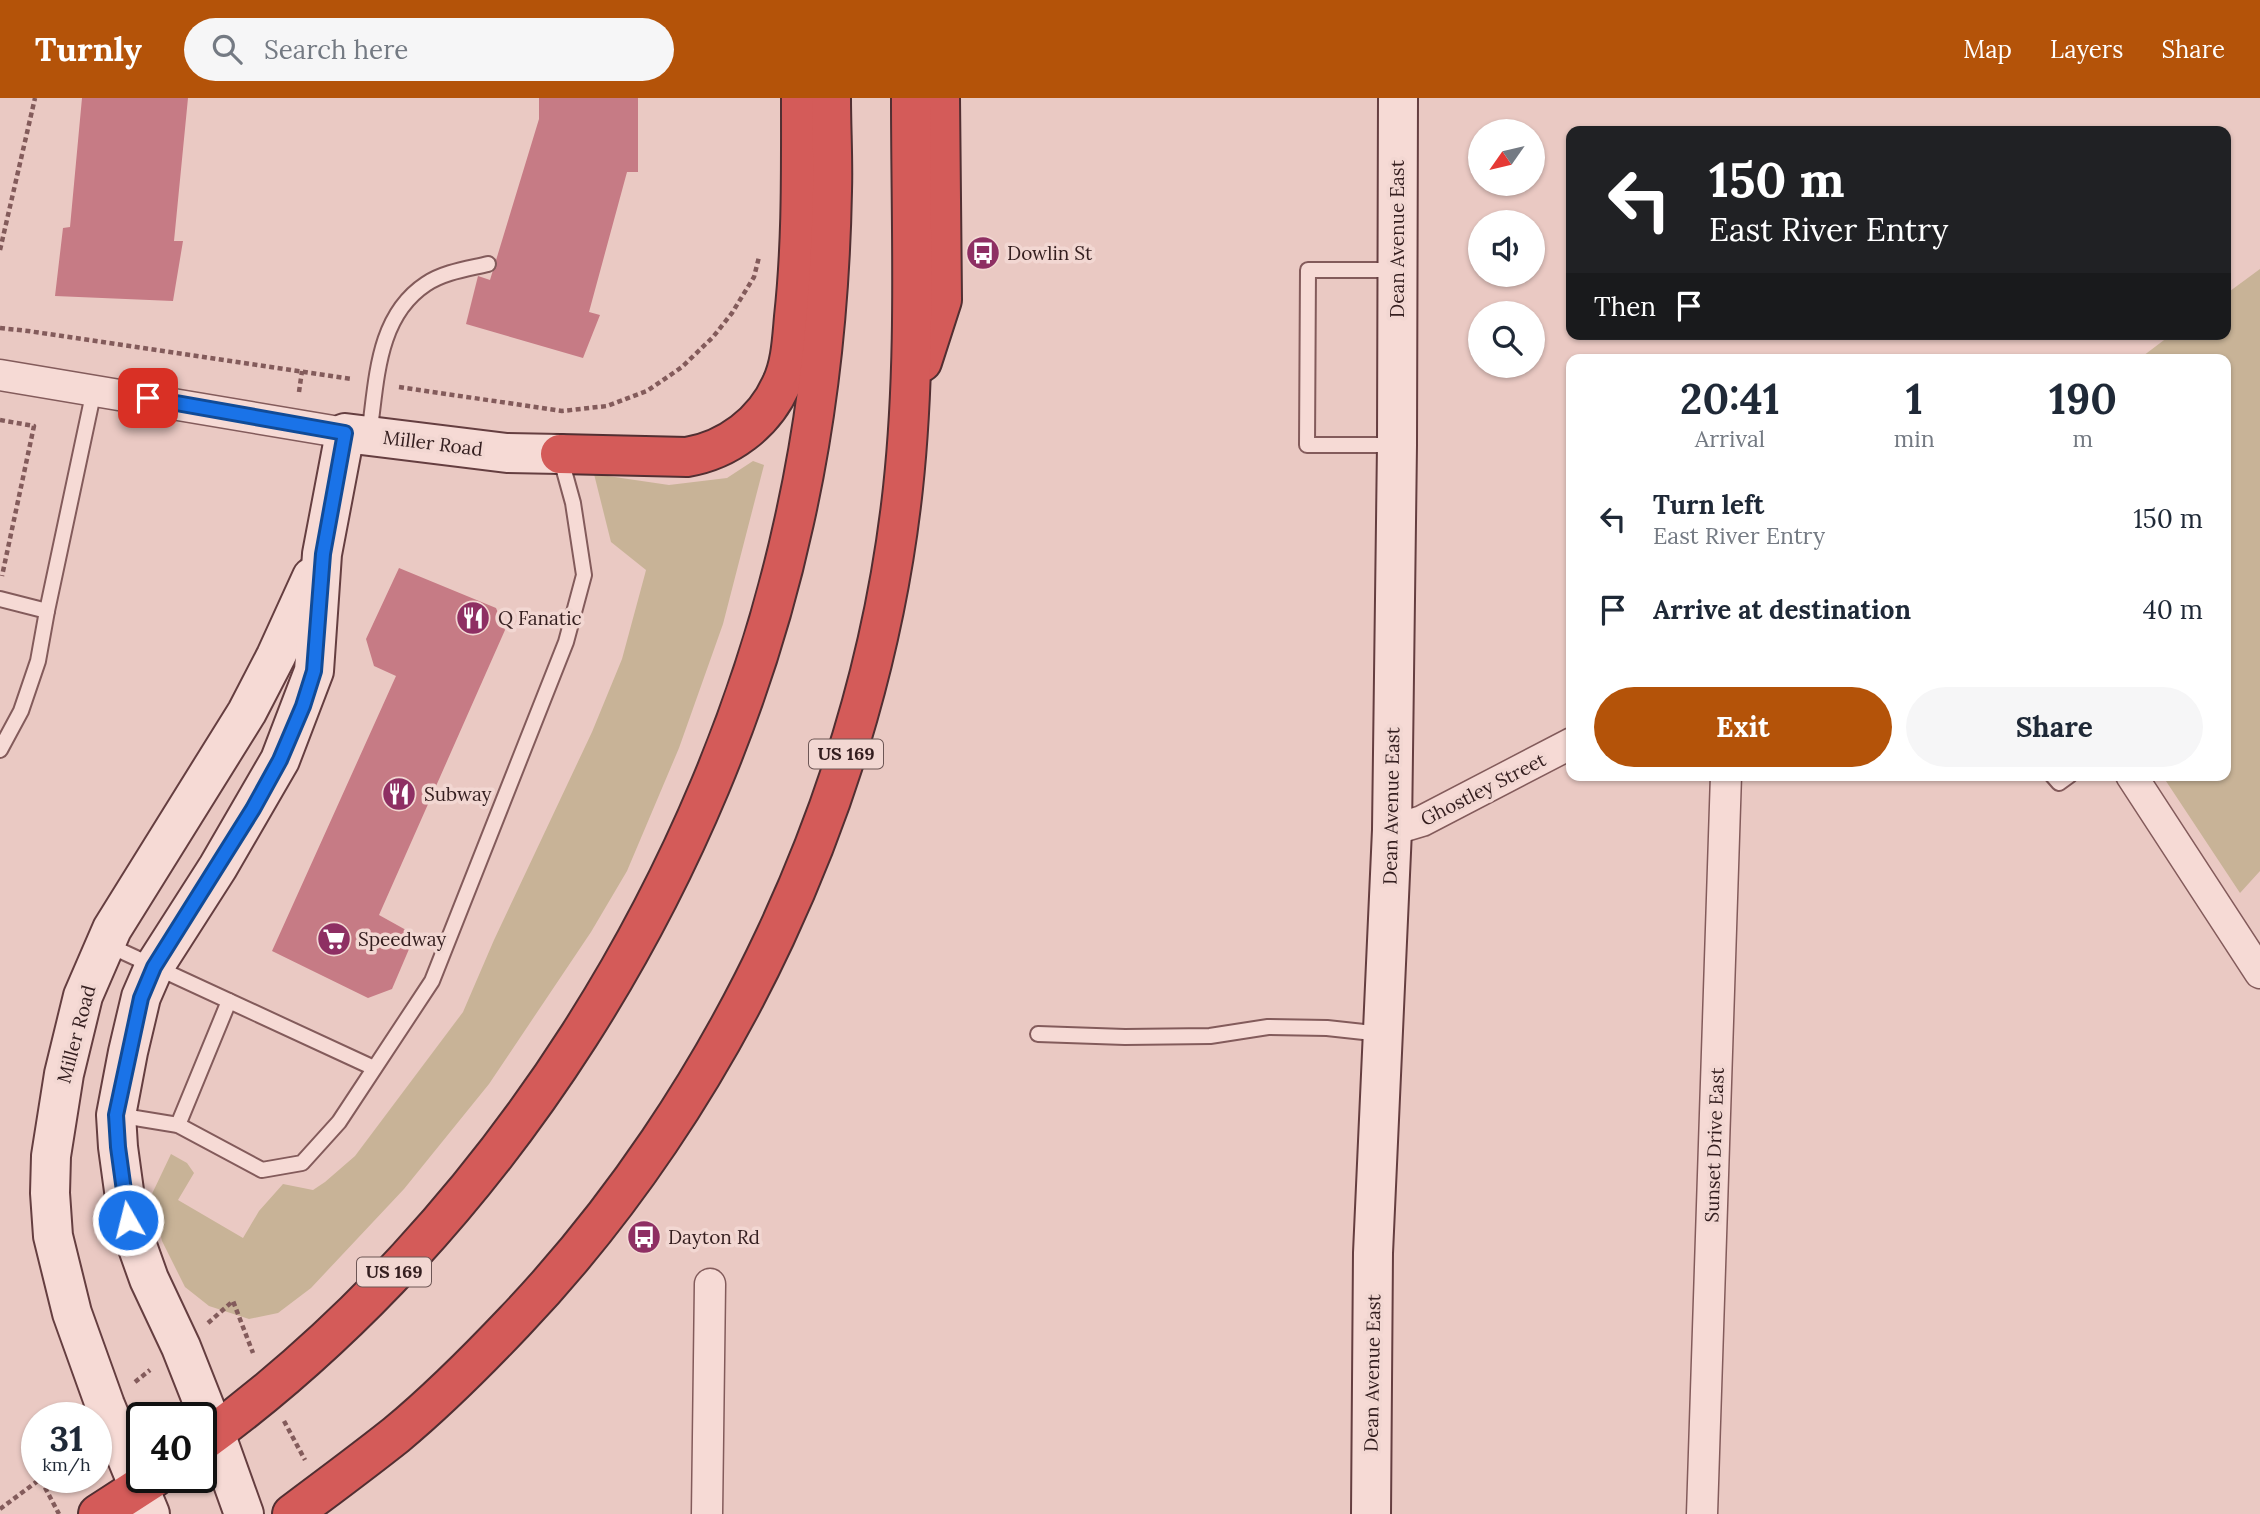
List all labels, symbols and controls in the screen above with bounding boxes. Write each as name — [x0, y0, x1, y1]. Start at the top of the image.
search box — [184, 18, 674, 81]
text: Turnly — [35, 28, 142, 70]
icon: search — [208, 30, 246, 68]
text: Search here — [264, 33, 408, 66]
text: Map — [1963, 34, 2012, 65]
text: Layers — [2050, 34, 2123, 65]
text: Share — [2161, 34, 2225, 65]
north arrow — [1468, 119, 1545, 196]
map controls — [1468, 119, 1545, 378]
text: 150 m — [1709, 148, 1845, 210]
icon: left — [1594, 154, 1685, 245]
street label: Dean Avenue East — [1385, 159, 1409, 318]
text: East River Entry — [1709, 209, 1948, 250]
button: sound — [1468, 210, 1545, 287]
bus stop icon: Dowlin St — [964, 234, 1002, 272]
place label: Dowlin St — [1007, 241, 1093, 265]
icon: arrive — [1670, 287, 1708, 325]
text: Then — [1594, 290, 1656, 323]
button: search — [1468, 301, 1545, 378]
pin — [118, 368, 178, 428]
text: 20:41 — [1680, 372, 1780, 426]
text: 1 — [1906, 372, 1923, 426]
text: 190 — [2049, 372, 2117, 426]
icon: arrive — [129, 379, 167, 417]
text: Arrival — [1695, 424, 1765, 453]
text: min — [1894, 424, 1935, 453]
text: m — [2073, 424, 2093, 453]
street label: Miller Road — [382, 425, 484, 461]
text: Turn left — [1653, 488, 1764, 521]
icon: left — [1594, 500, 1632, 538]
text: 150 m — [2133, 502, 2203, 535]
text: East River Entry — [1653, 521, 1825, 550]
icon: arrive — [1594, 591, 1632, 629]
text: Arrive at destination — [1653, 593, 1911, 626]
text: 40 m — [2143, 593, 2203, 626]
restaurant icon: Q Fanatic — [454, 599, 492, 637]
place label: Q Fanatic — [498, 606, 582, 630]
button: Exit — [1594, 687, 1892, 767]
button: Share — [1906, 687, 2203, 767]
street label: Dean Avenue East — [1378, 726, 1404, 885]
road number: US 169 — [809, 740, 883, 768]
street label: Ghostley Street — [1416, 747, 1550, 831]
restaurant icon: Subway — [380, 775, 418, 813]
place label: Subway — [424, 782, 492, 806]
supermarket icon: Speedway — [315, 920, 353, 958]
place label: Speedway — [358, 927, 446, 951]
street label: Miller Road — [51, 982, 101, 1086]
street label: Sunset Drive East — [1699, 1066, 1729, 1223]
position arrow — [91, 1183, 165, 1257]
bus stop icon: Dayton Rd — [625, 1218, 663, 1256]
place label: Dayton Rd — [668, 1225, 760, 1249]
road number: US 169 — [357, 1258, 431, 1287]
street label: Dean Avenue East — [1359, 1293, 1385, 1452]
speed limit sign: 40 — [126, 1402, 217, 1493]
text: 31 — [50, 1416, 83, 1461]
text: km/h — [42, 1453, 91, 1476]

